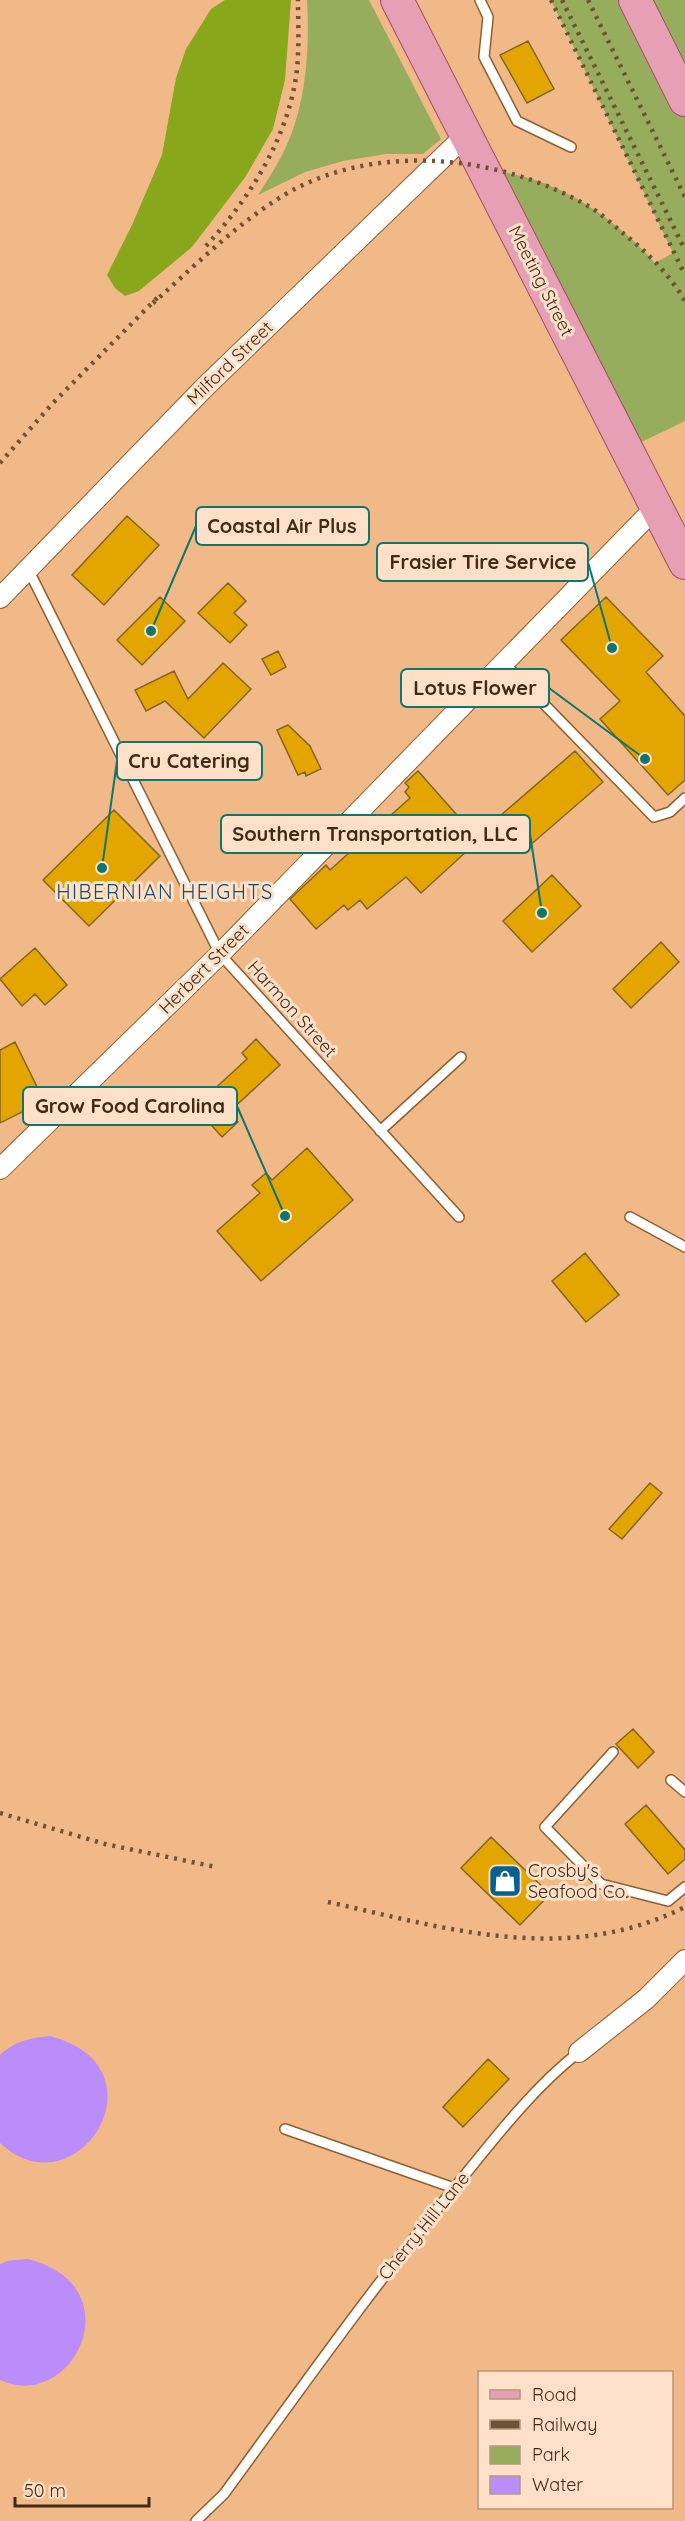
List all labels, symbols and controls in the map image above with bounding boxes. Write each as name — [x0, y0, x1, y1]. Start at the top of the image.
street label: Meeting Street — [504, 222, 579, 340]
street label: Milford Street — [182, 316, 278, 410]
callout: Coastal Air Plus — [196, 507, 369, 545]
text: Coastal Air Plus — [207, 513, 357, 538]
callout: Frasier Tire Service — [377, 543, 588, 581]
text: Frasier Tire Service — [390, 549, 576, 574]
callout: Lotus Flower — [401, 669, 549, 707]
text: Lotus Flower — [413, 675, 537, 700]
callout: Cru Catering — [117, 742, 262, 780]
text: Cru Catering — [128, 748, 250, 773]
callout: Southern Transportation, LLC — [221, 815, 530, 853]
text: Southern Transportation, LLC — [232, 821, 518, 846]
district label: HIBERNIAN HEIGHTS — [56, 879, 274, 904]
street label: Herbert Street — [154, 919, 254, 1019]
street label: Harmon Street — [243, 955, 342, 1062]
callout: Grow Food Carolina — [23, 1087, 237, 1125]
text: Grow Food Carolina — [35, 1093, 225, 1118]
place label: Crosby's Seafood Co. — [528, 1859, 629, 1903]
shop icon: Crosby's Seafood Co. — [487, 1863, 523, 1899]
street label: Cherry Hill Lane — [373, 2167, 474, 2284]
legend — [478, 2371, 673, 2509]
text: Road — [532, 2383, 577, 2406]
text: Railway — [532, 2413, 598, 2436]
text: Park — [532, 2443, 570, 2466]
scale bar — [15, 2470, 148, 2508]
text: Water — [532, 2473, 583, 2496]
text: 50 m — [24, 2479, 66, 2502]

